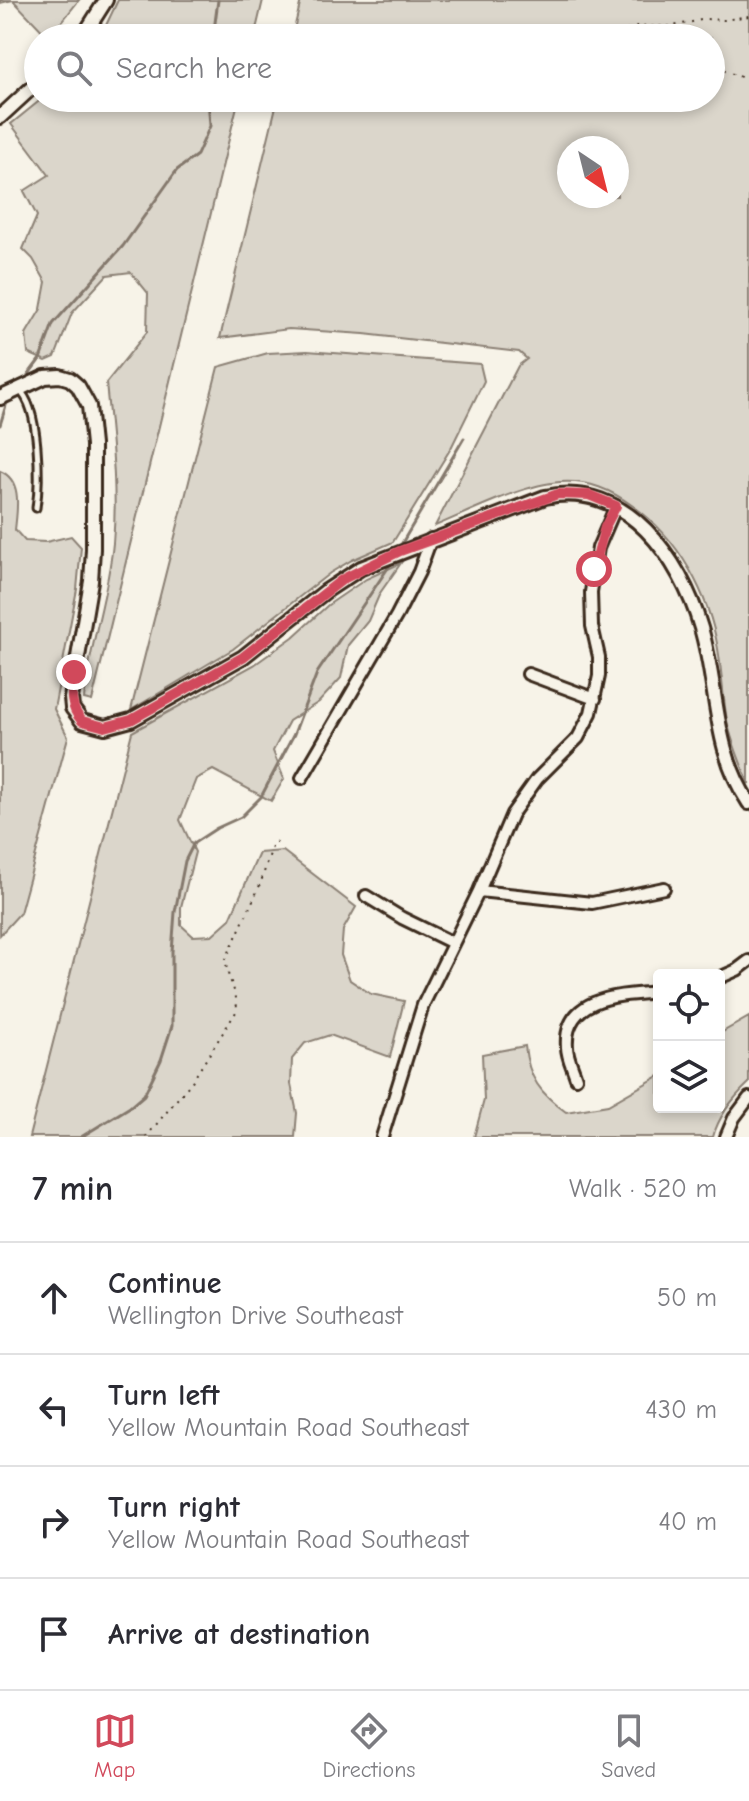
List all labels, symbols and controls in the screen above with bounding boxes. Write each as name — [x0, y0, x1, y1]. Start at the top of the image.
search box — [24, 24, 725, 112]
icon: search — [52, 46, 96, 90]
text: Search here — [116, 51, 272, 86]
north arrow — [557, 136, 629, 208]
route start — [576, 551, 612, 587]
route end — [56, 654, 92, 690]
map controls — [653, 969, 725, 1113]
button: locate — [653, 969, 725, 1041]
button: layers — [653, 1041, 725, 1113]
text: 7 min — [32, 1169, 113, 1209]
text: Walk · 520 m — [569, 1174, 717, 1204]
text: Continue — [108, 1266, 222, 1301]
icon: ahead — [32, 1276, 76, 1320]
text: 50 m — [657, 1283, 717, 1313]
text: Wellington Drive Southeast — [108, 1301, 403, 1331]
text: Turn left — [108, 1378, 220, 1413]
icon: left — [32, 1388, 76, 1432]
text: 430 m — [645, 1395, 717, 1425]
text: Yellow Mountain Road Southeast — [108, 1413, 469, 1443]
text: Turn right — [108, 1490, 240, 1525]
icon: right — [32, 1500, 76, 1544]
text: 40 m — [658, 1507, 717, 1537]
text: Yellow Mountain Road Southeast — [108, 1525, 469, 1555]
icon: arrive — [32, 1612, 76, 1656]
text: Arrive at destination — [108, 1617, 370, 1652]
tab: Map — [93, 1709, 137, 1783]
tab: Directions — [323, 1709, 416, 1783]
tab: Saved — [601, 1709, 656, 1783]

